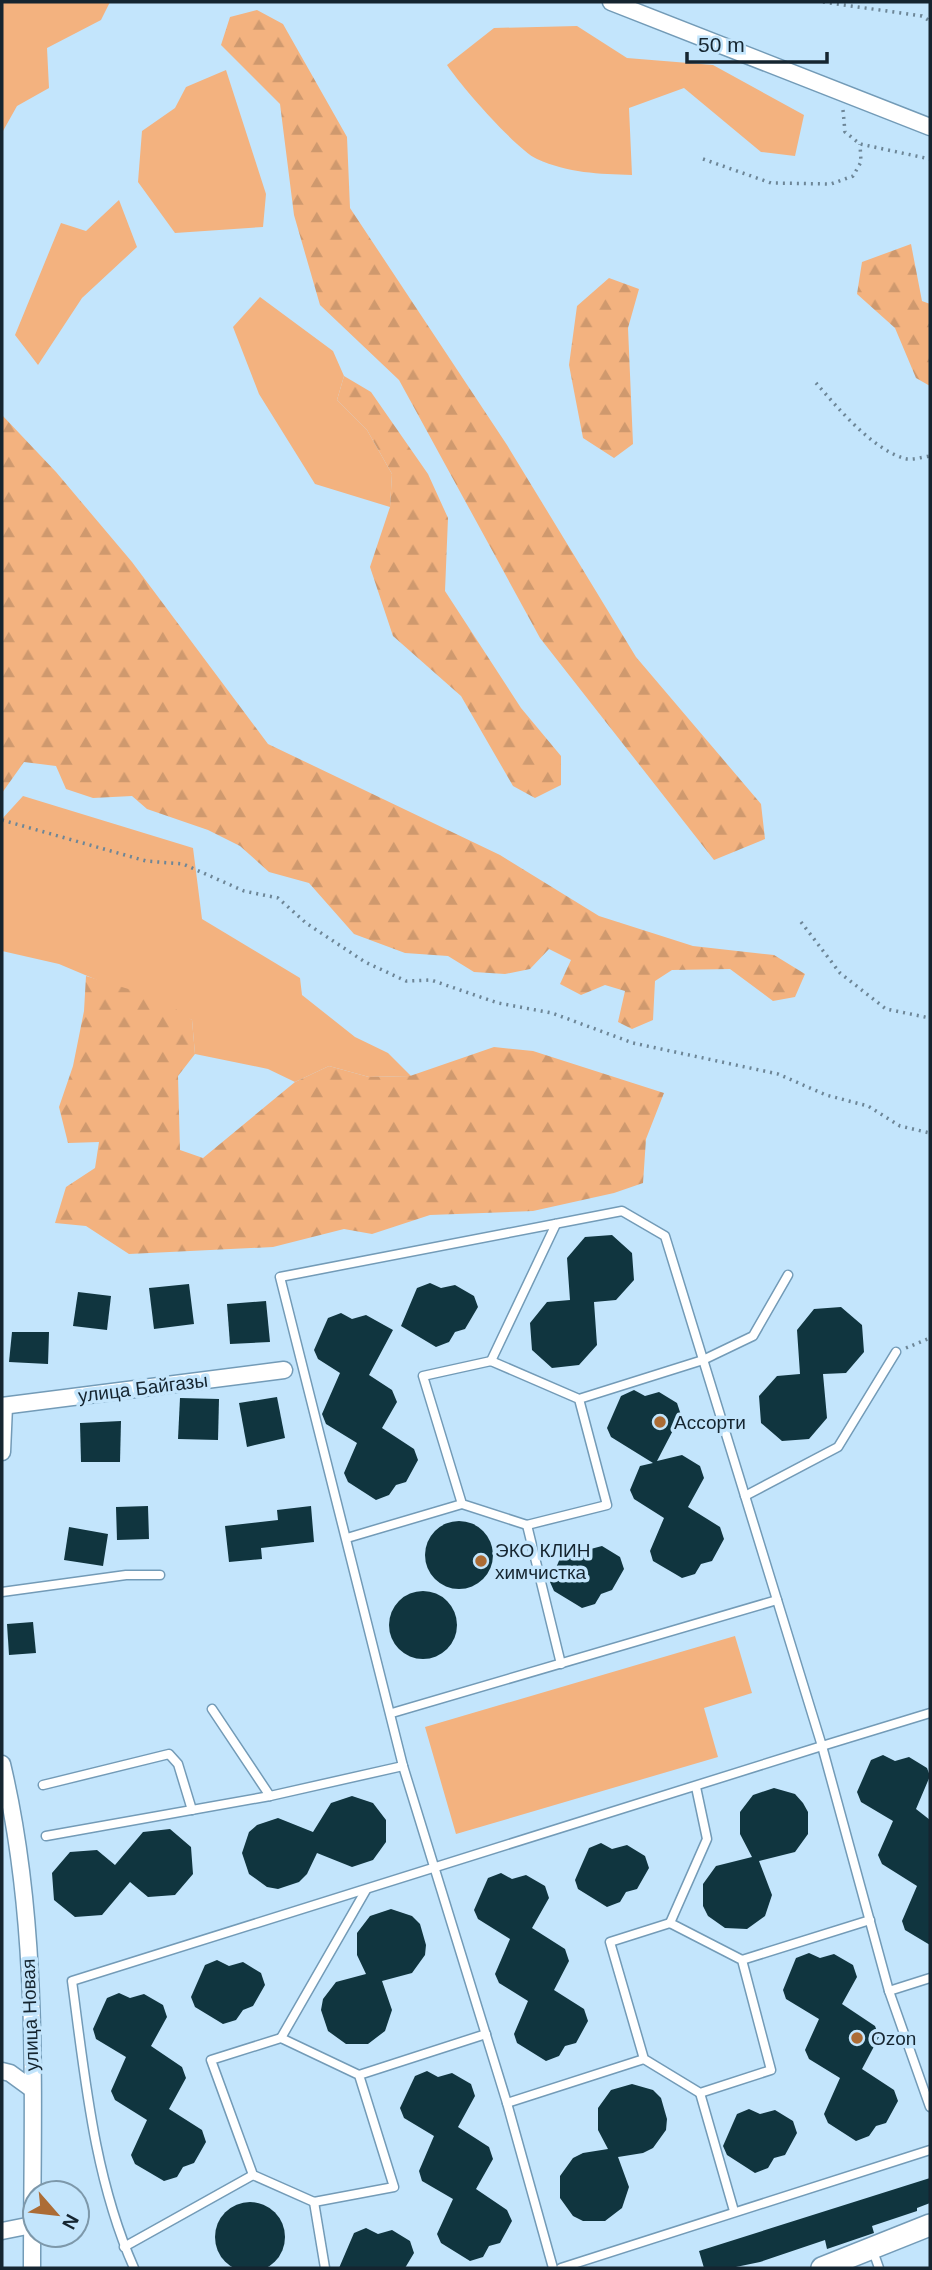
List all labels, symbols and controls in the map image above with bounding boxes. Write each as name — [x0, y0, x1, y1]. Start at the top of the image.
scale bar — [687, 21, 827, 65]
text: 50 m — [698, 33, 745, 56]
street label: улица Байгазы — [77, 1370, 209, 1406]
place label: Ассорти — [674, 1412, 746, 1433]
marker: Ассорти — [652, 1414, 668, 1430]
place label: ЭКО КЛИН химчистка — [495, 1540, 590, 1583]
marker: ЭКО КЛИН химчистка — [473, 1553, 489, 1569]
street label: улица Новая — [18, 1958, 42, 2072]
place label: Ozon — [871, 2028, 916, 2049]
marker: Ozon — [849, 2030, 865, 2046]
north arrow — [21, 2179, 91, 2249]
text: N — [58, 2211, 83, 2233]

